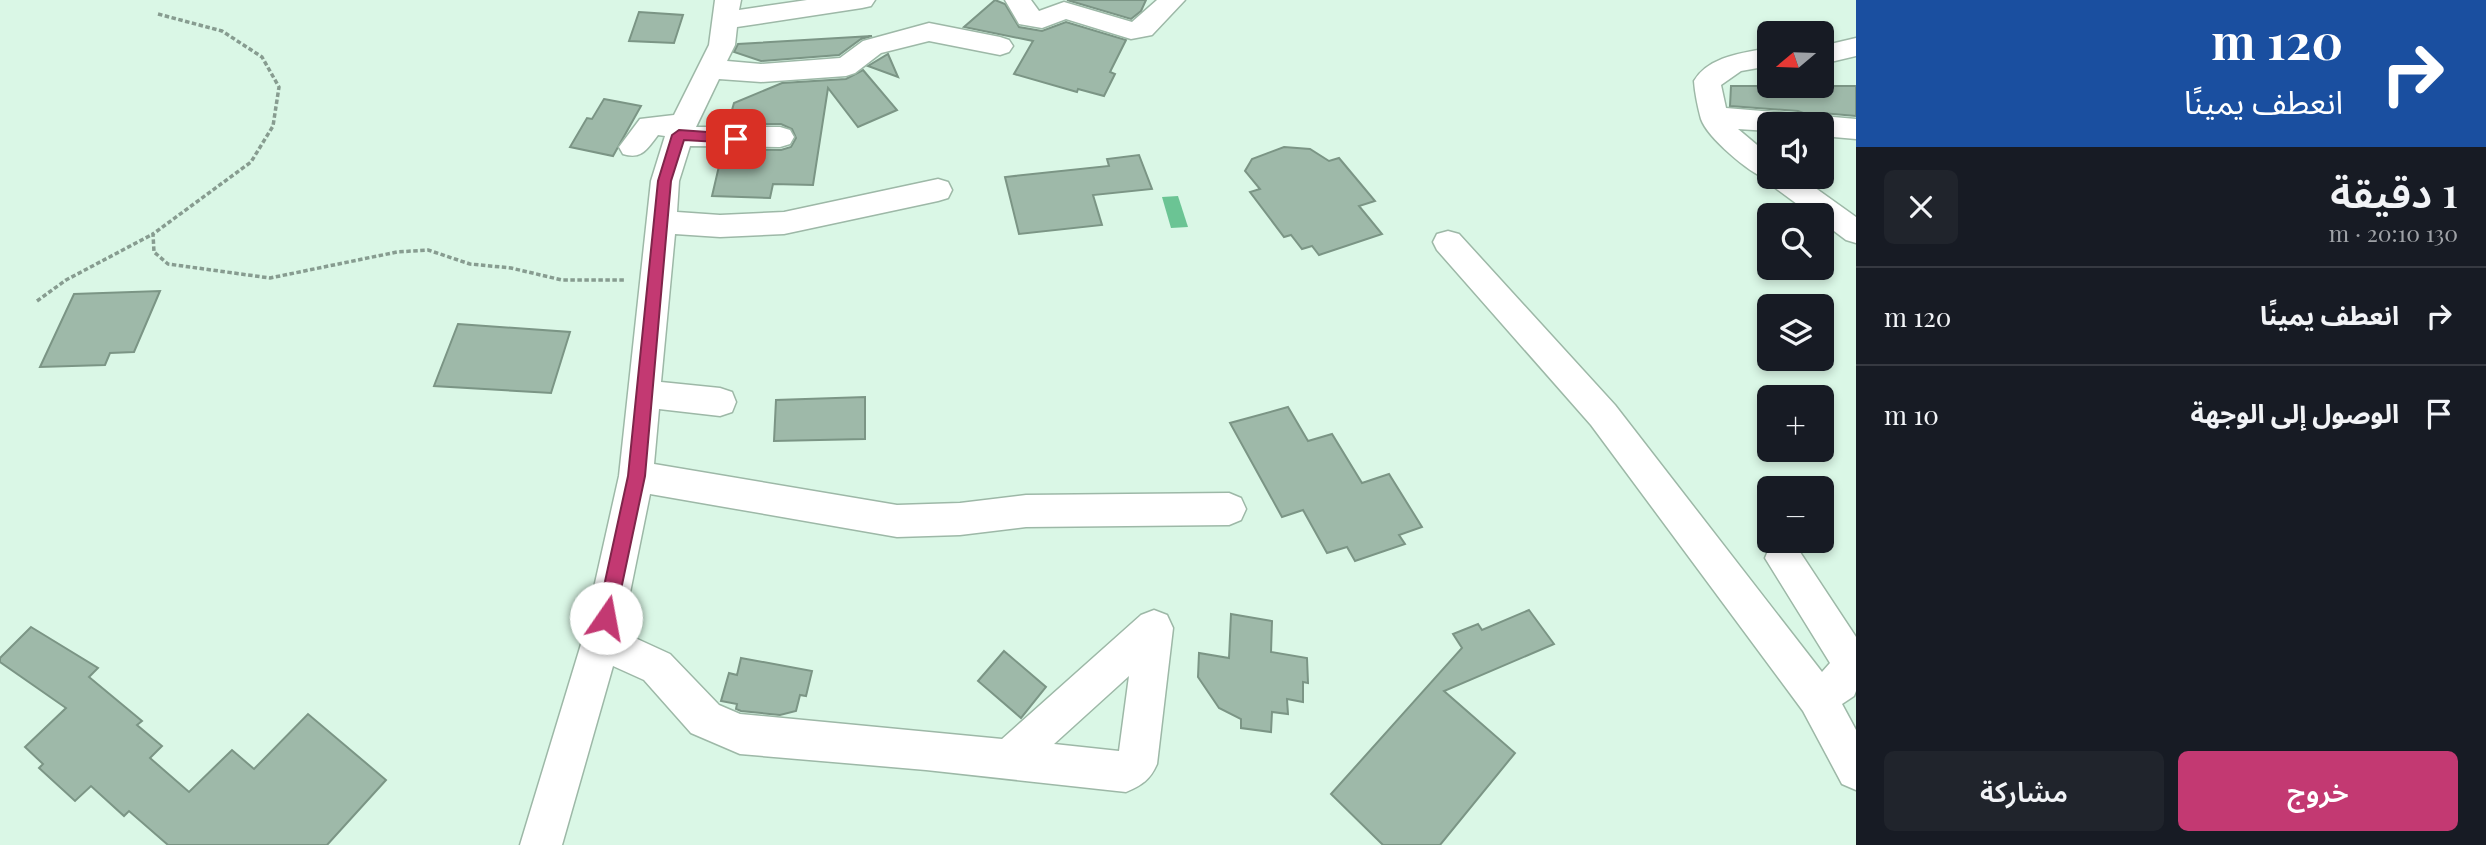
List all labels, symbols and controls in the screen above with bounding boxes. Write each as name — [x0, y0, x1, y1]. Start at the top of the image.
text: 120 m — [2211, 7, 2343, 72]
north arrow — [1757, 21, 1834, 98]
map controls — [1757, 21, 1834, 553]
icon: right — [2367, 28, 2458, 119]
text: انعطف يمينًا — [2184, 79, 2343, 122]
pin — [706, 109, 766, 169]
button: sound — [1757, 112, 1834, 189]
icon: arrive — [717, 120, 755, 158]
text: 1 دقيقة — [2330, 163, 2458, 219]
button: close — [1884, 170, 1958, 244]
button: search — [1757, 203, 1834, 280]
text: 130 m · 20:10 — [2329, 217, 2458, 248]
button: layers — [1757, 294, 1834, 371]
text: انعطف يمينًا — [2260, 297, 2399, 332]
icon: right — [2420, 297, 2458, 335]
text: 120 m — [1884, 299, 1951, 334]
button: + — [1757, 385, 1834, 462]
text: الوصول إلى الوجهة — [2191, 395, 2399, 430]
icon: arrive — [2420, 395, 2458, 433]
text: 10 m — [1884, 397, 1939, 432]
button: − — [1757, 476, 1834, 553]
position arrow — [569, 581, 643, 655]
button: مشاركة — [1884, 751, 2164, 831]
button: خروج — [2178, 751, 2458, 831]

